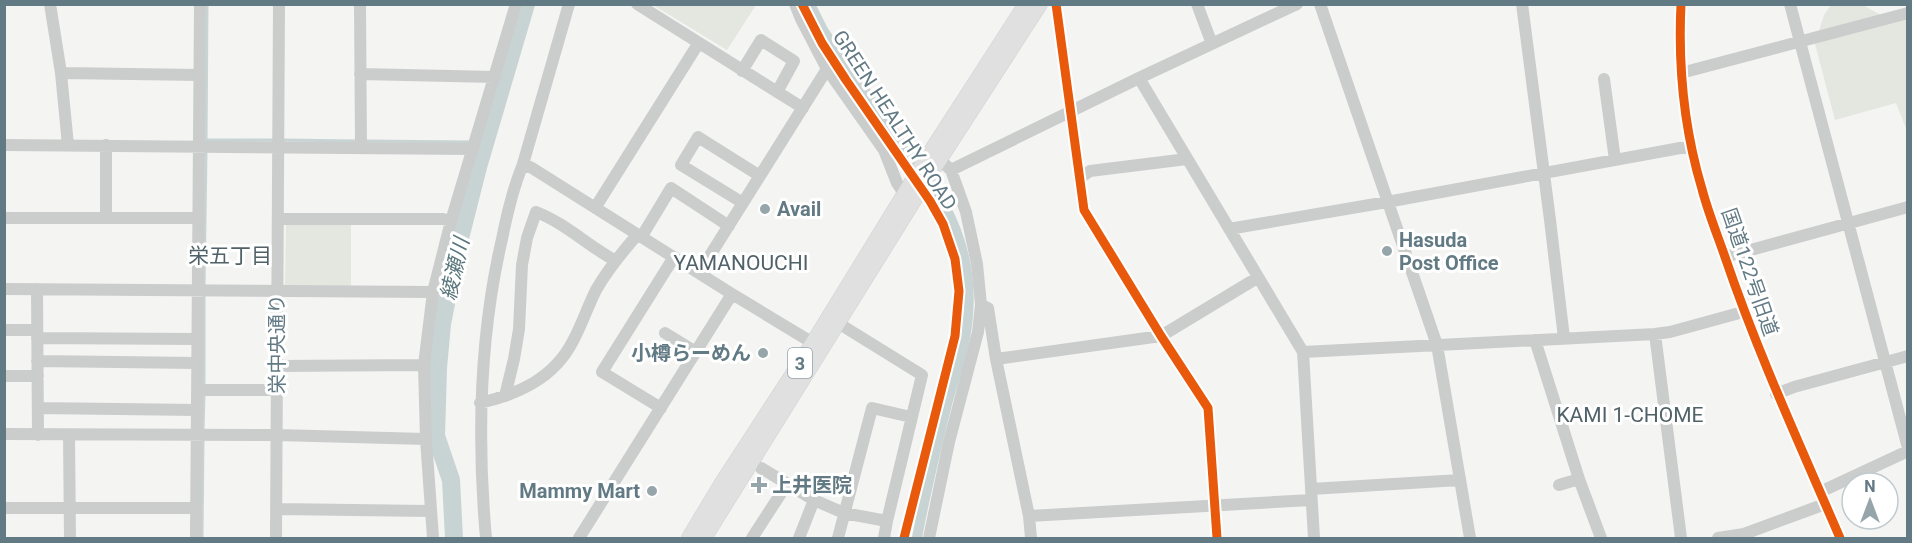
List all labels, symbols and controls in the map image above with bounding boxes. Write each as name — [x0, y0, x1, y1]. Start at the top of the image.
street label: GREEN HEALTHY ROAD — [828, 26, 962, 214]
place label: Avail — [777, 197, 821, 221]
marker: Avail — [758, 202, 772, 216]
street label: 国道122号旧道 — [1717, 205, 1783, 339]
place label: Hasuda Post Office — [1399, 228, 1499, 275]
water label: 綾瀬川 — [436, 234, 474, 302]
district label: 栄五丁目 — [188, 244, 272, 268]
marker: Hasuda Post Office — [1380, 244, 1394, 258]
district label: YAMANOUCHI — [674, 251, 808, 275]
street label: 栄中央通り — [265, 294, 289, 394]
place label: 小樽らーめん — [631, 341, 751, 365]
marker: 小樽らーめん — [756, 346, 770, 360]
road number: 3 — [788, 348, 812, 378]
district label: KAMI 1-CHOME — [1556, 403, 1704, 427]
north arrow — [1840, 471, 1900, 531]
place label: 上井医院 — [772, 473, 852, 497]
marker: 上井医院 — [750, 476, 768, 494]
text: N — [1864, 477, 1876, 496]
place label: Mammy Mart — [519, 479, 640, 503]
marker: Mammy Mart — [645, 484, 659, 498]

